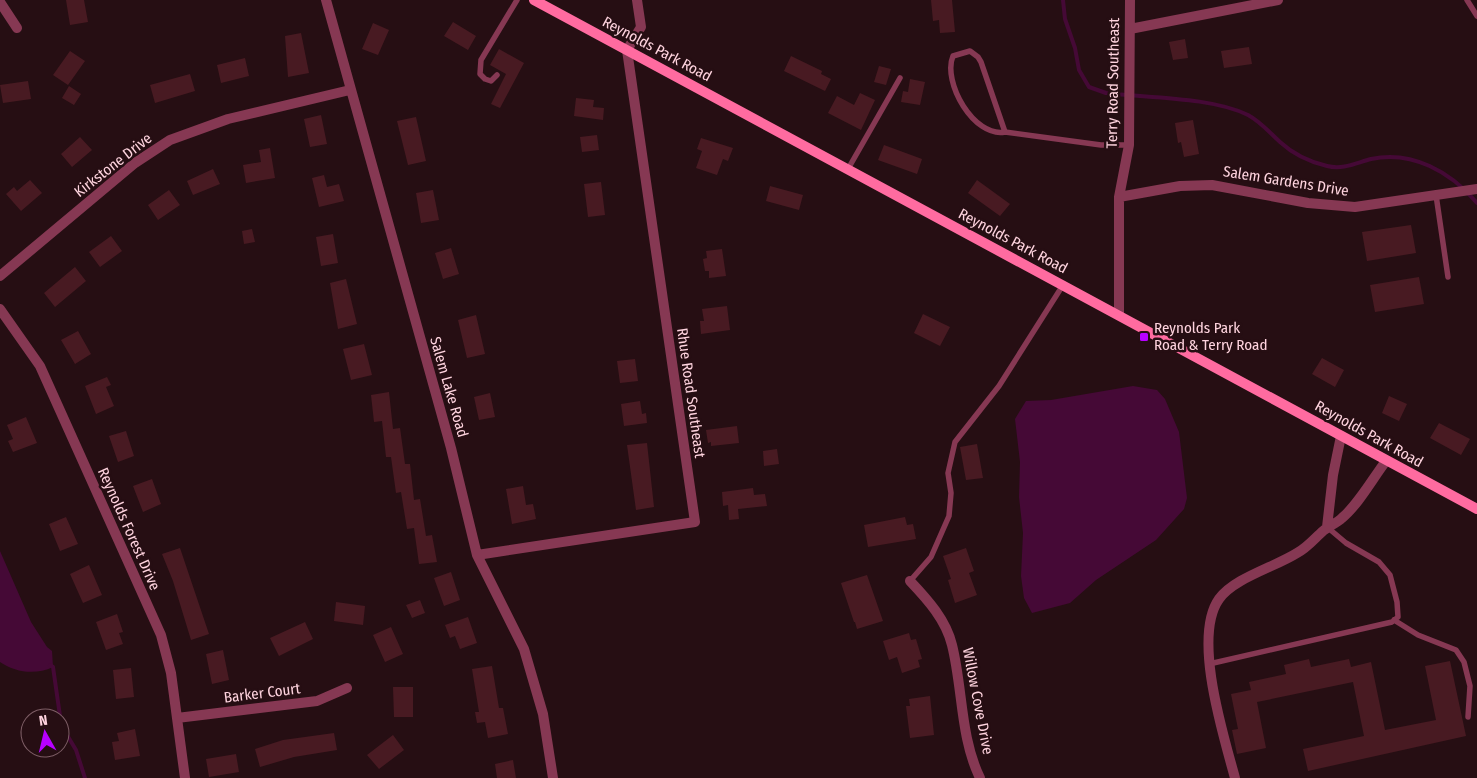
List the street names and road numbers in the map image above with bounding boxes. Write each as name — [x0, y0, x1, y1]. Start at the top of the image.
street label: Reynolds Park Road — [599, 13, 715, 85]
street label: Terry Road Southeast — [1103, 17, 1123, 148]
street label: Kirkstone Drive — [71, 129, 155, 201]
street label: Salem Gardens Drive — [1222, 162, 1350, 200]
street label: Reynolds Park Road — [955, 205, 1071, 277]
street label: Rhue Road Southeast — [673, 327, 709, 459]
street label: Salem Lake Road — [426, 335, 472, 439]
street label: Reynolds Park Road — [1312, 397, 1426, 471]
street label: Reynolds Forest Drive — [94, 465, 164, 593]
street label: Willow Cove Drive — [959, 646, 997, 756]
street label: Barker Court — [223, 679, 301, 707]

